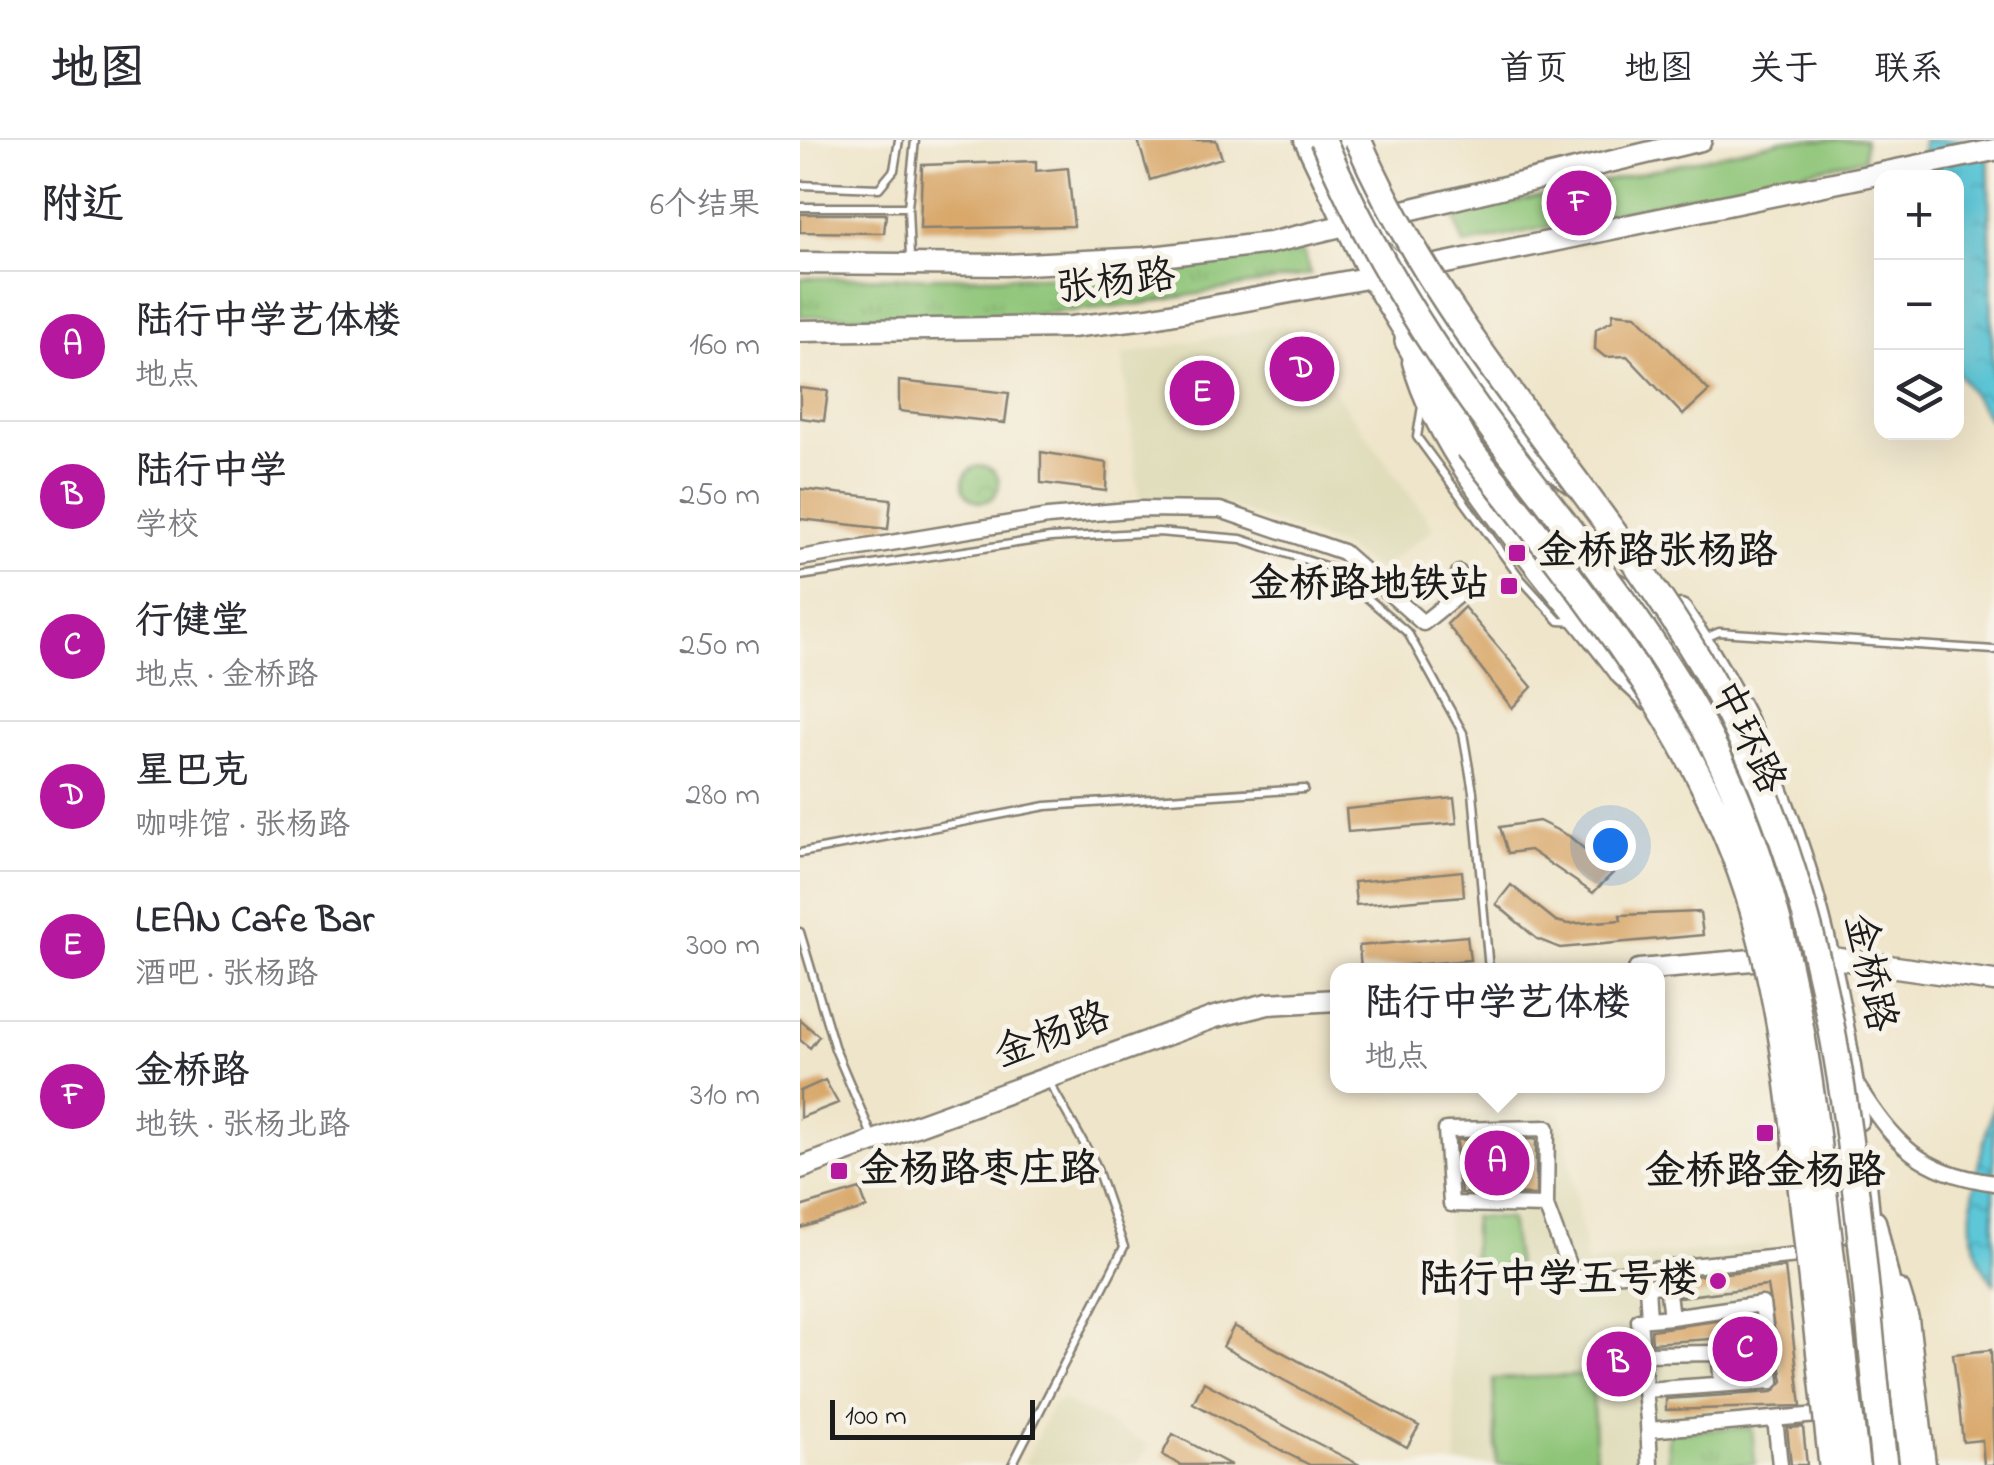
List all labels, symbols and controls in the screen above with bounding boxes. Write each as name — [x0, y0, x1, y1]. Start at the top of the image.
text: 地图 — [50, 36, 146, 106]
text: 首页 — [1499, 45, 1569, 96]
text: 地图 — [1624, 45, 1694, 96]
text: 关于 — [1749, 45, 1819, 96]
text: 联系 — [1874, 45, 1944, 96]
pin: F — [1546, 166, 1612, 240]
map controls — [1874, 170, 1964, 440]
button: + — [1874, 170, 1964, 260]
text: 附近 — [40, 176, 124, 237]
text: 6个结果 — [650, 183, 760, 230]
street label: 张杨路 — [1053, 247, 1179, 321]
button: − — [1874, 260, 1964, 350]
text: 陆行中学艺体楼 — [135, 295, 401, 351]
text: A — [63, 323, 82, 370]
text: 160 m — [689, 323, 760, 370]
pin: D — [1270, 332, 1334, 406]
button: layers — [1874, 350, 1964, 440]
text: 地点 — [135, 353, 199, 400]
pin: E — [1170, 356, 1234, 430]
text: 陆行中学 — [135, 445, 287, 501]
text: B — [62, 473, 83, 520]
text: 250 m — [679, 473, 760, 520]
text: 学校 — [135, 503, 199, 550]
place label: 金桥路张杨路 — [1537, 524, 1778, 583]
marker: 金桥路张杨路 — [1506, 542, 1528, 564]
place label: 金桥路地铁站 — [1249, 557, 1489, 616]
marker: 金桥路地铁站 — [1498, 575, 1520, 597]
text: 行健堂 — [135, 595, 249, 651]
text: C — [64, 623, 81, 670]
text: 250 m — [679, 623, 760, 670]
text: 地点 · 金桥路 — [135, 653, 318, 700]
street label: 中环路 — [1693, 671, 1799, 805]
text: 星巴克 — [135, 745, 249, 801]
text: D — [61, 773, 84, 820]
text: 280 m — [685, 773, 760, 820]
text: 咖啡馆 · 张杨路 — [135, 803, 350, 850]
your location — [1585, 820, 1636, 871]
text: LEAN Cafe Bar — [135, 894, 374, 950]
street label: 金桥路 — [1827, 908, 1909, 1038]
text: E — [63, 923, 82, 970]
text: 300 m — [686, 923, 760, 970]
text: 酒吧 · 张杨路 — [135, 952, 318, 999]
popup — [1330, 963, 1665, 1093]
text: 陆行中学艺体楼 — [1364, 977, 1631, 1033]
street label: 金杨路 — [987, 989, 1119, 1085]
text: 地点 — [1364, 1035, 1429, 1082]
text: 金桥路 — [135, 1045, 249, 1101]
text: F — [62, 1073, 83, 1120]
text: 310 m — [690, 1073, 760, 1120]
text: 地铁 · 张杨北路 — [135, 1103, 350, 1150]
marker: 金桥路金杨路 — [1754, 1122, 1776, 1144]
pin: A — [1464, 1126, 1530, 1200]
place label: 金杨路枣庄路 — [859, 1142, 1100, 1201]
place label: 金桥路金杨路 — [1645, 1144, 1886, 1203]
marker: 金杨路枣庄路 — [828, 1160, 850, 1182]
place label: 陆行中学五号楼 — [1418, 1252, 1698, 1311]
marker: 陆行中学五号楼 — [1707, 1270, 1729, 1292]
pin: C — [1712, 1312, 1778, 1386]
pin: B — [1586, 1326, 1652, 1402]
scale bar — [830, 1395, 1035, 1440]
text: 100 m — [845, 1397, 907, 1438]

